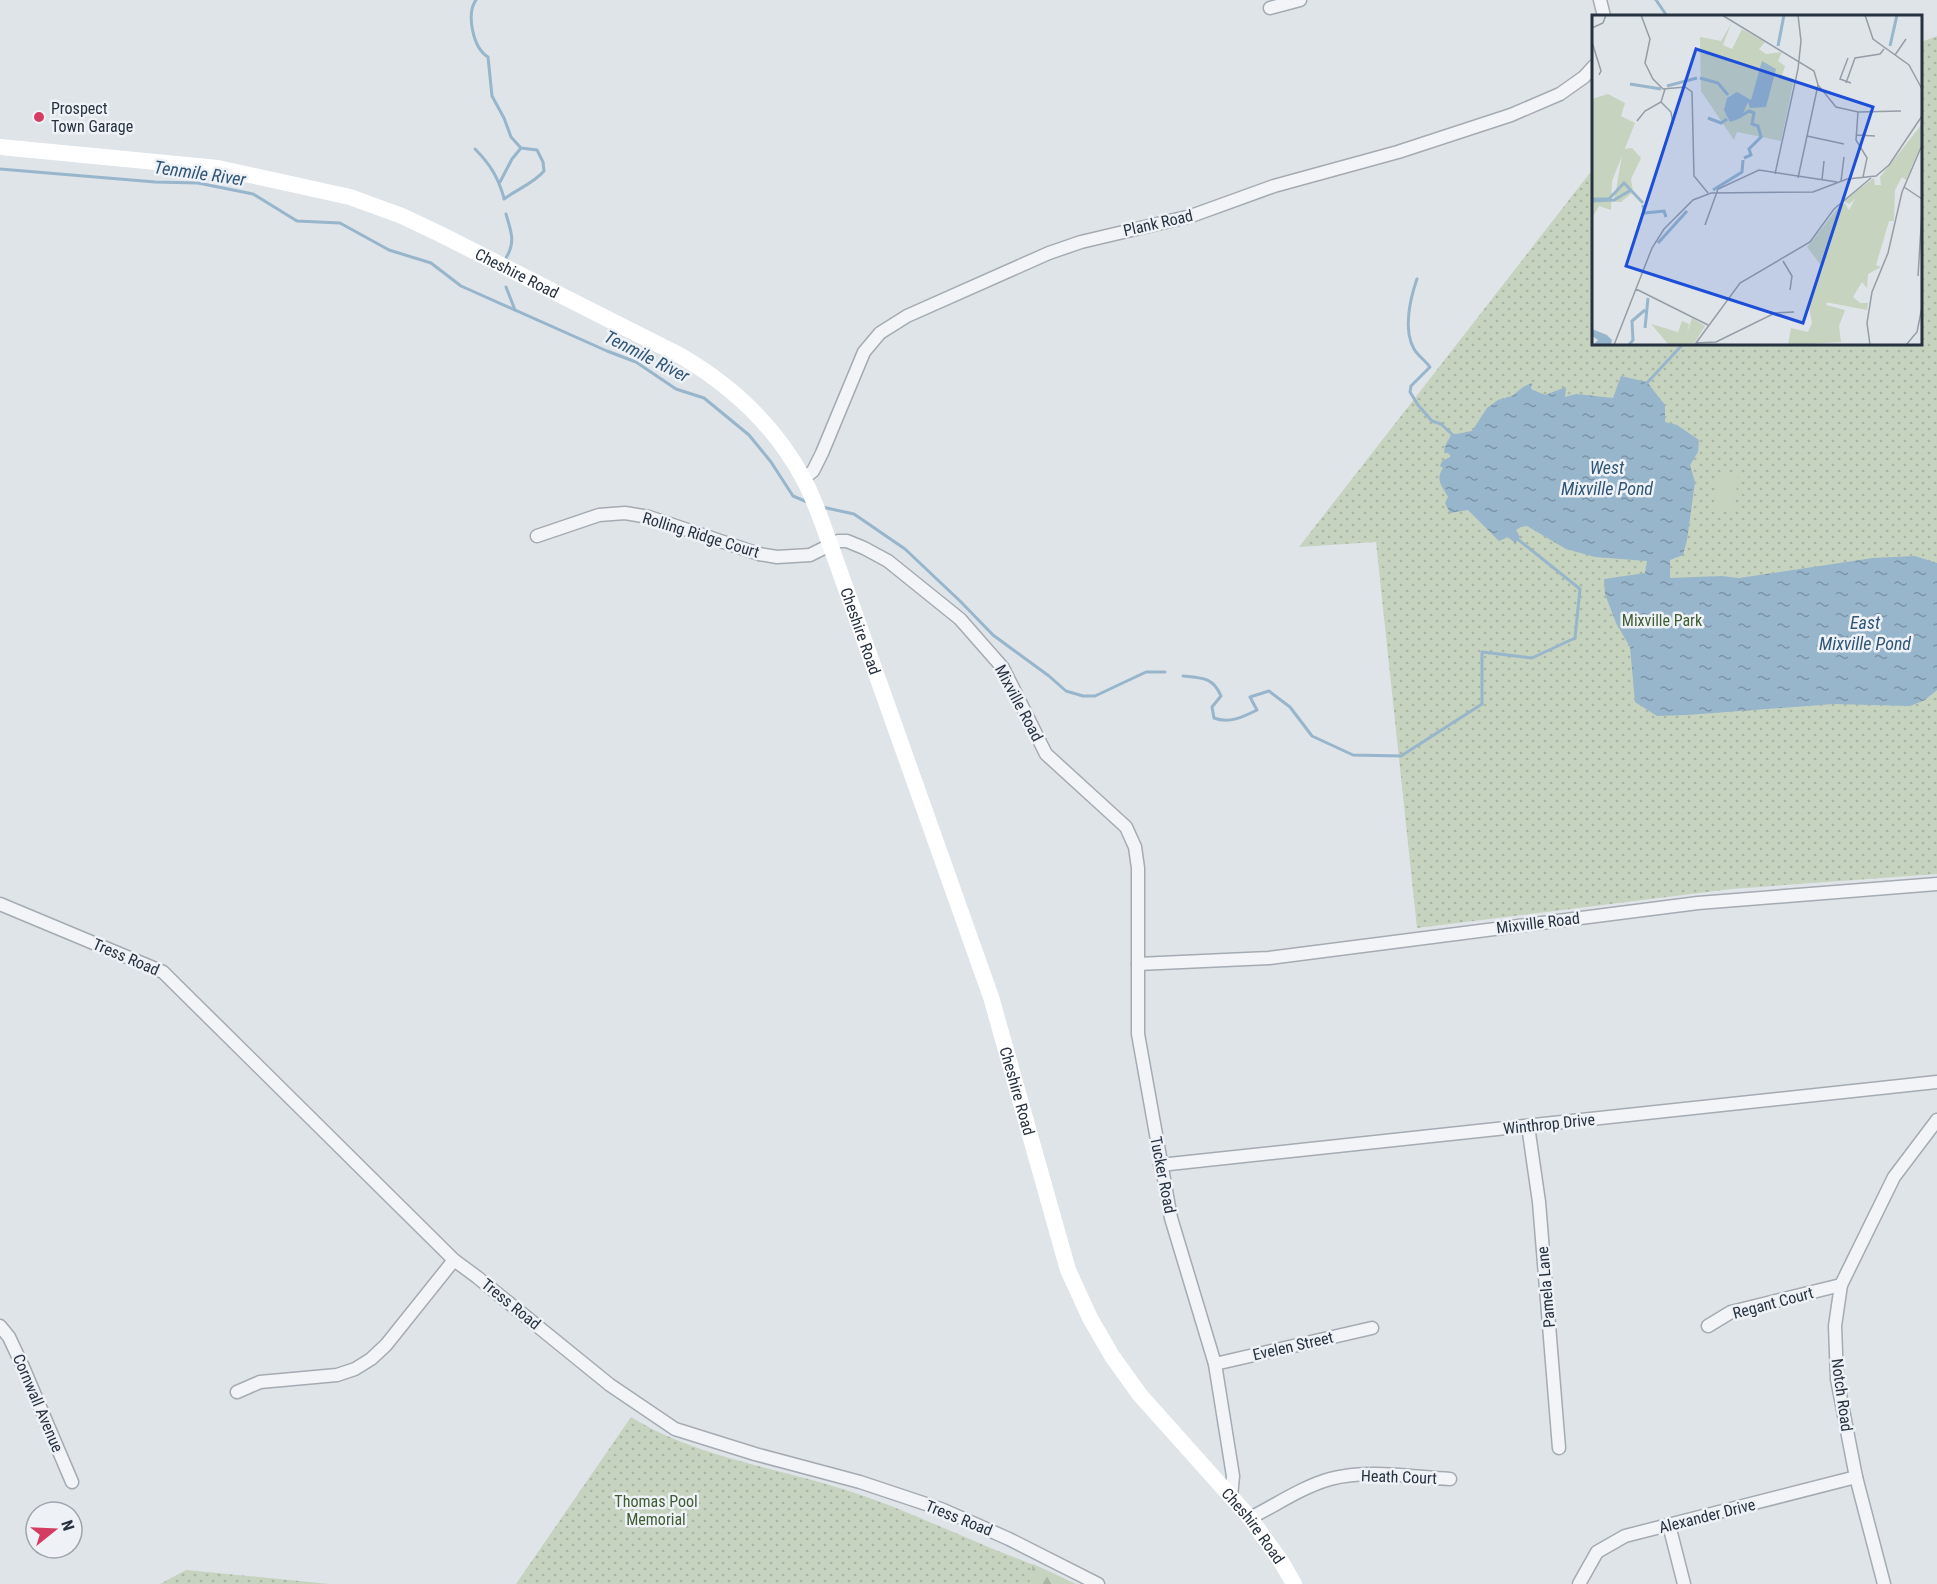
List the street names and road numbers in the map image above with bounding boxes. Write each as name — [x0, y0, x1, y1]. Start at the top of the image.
street label: Plank Road — [1121, 206, 1195, 240]
street label: Cheshire Road — [472, 244, 562, 302]
street label: Rolling Ridge Court — [640, 508, 762, 562]
street label: Cheshire Road — [837, 585, 885, 677]
street label: Mixville Road — [991, 661, 1047, 745]
street label: Mixville Road — [1495, 908, 1581, 938]
street label: Tress Road — [90, 935, 162, 979]
street label: Cheshire Road — [996, 1044, 1039, 1137]
street label: Winthrop Drive — [1502, 1110, 1596, 1138]
street label: Tucker Road — [1146, 1135, 1180, 1215]
street label: Pamela Lane — [1533, 1246, 1559, 1328]
street label: Tress Road — [478, 1274, 544, 1334]
street label: Regant Court — [1731, 1283, 1816, 1323]
street label: Evelen Street — [1251, 1327, 1335, 1364]
street label: Cornwall Avenue — [9, 1351, 67, 1455]
street label: Notch Road — [1827, 1357, 1857, 1433]
street label: Heath Court — [1361, 1466, 1438, 1488]
street label: Cheshire Road — [1218, 1484, 1289, 1567]
street label: Alexander Drive — [1657, 1495, 1757, 1537]
street label: Tress Road — [923, 1496, 995, 1540]

